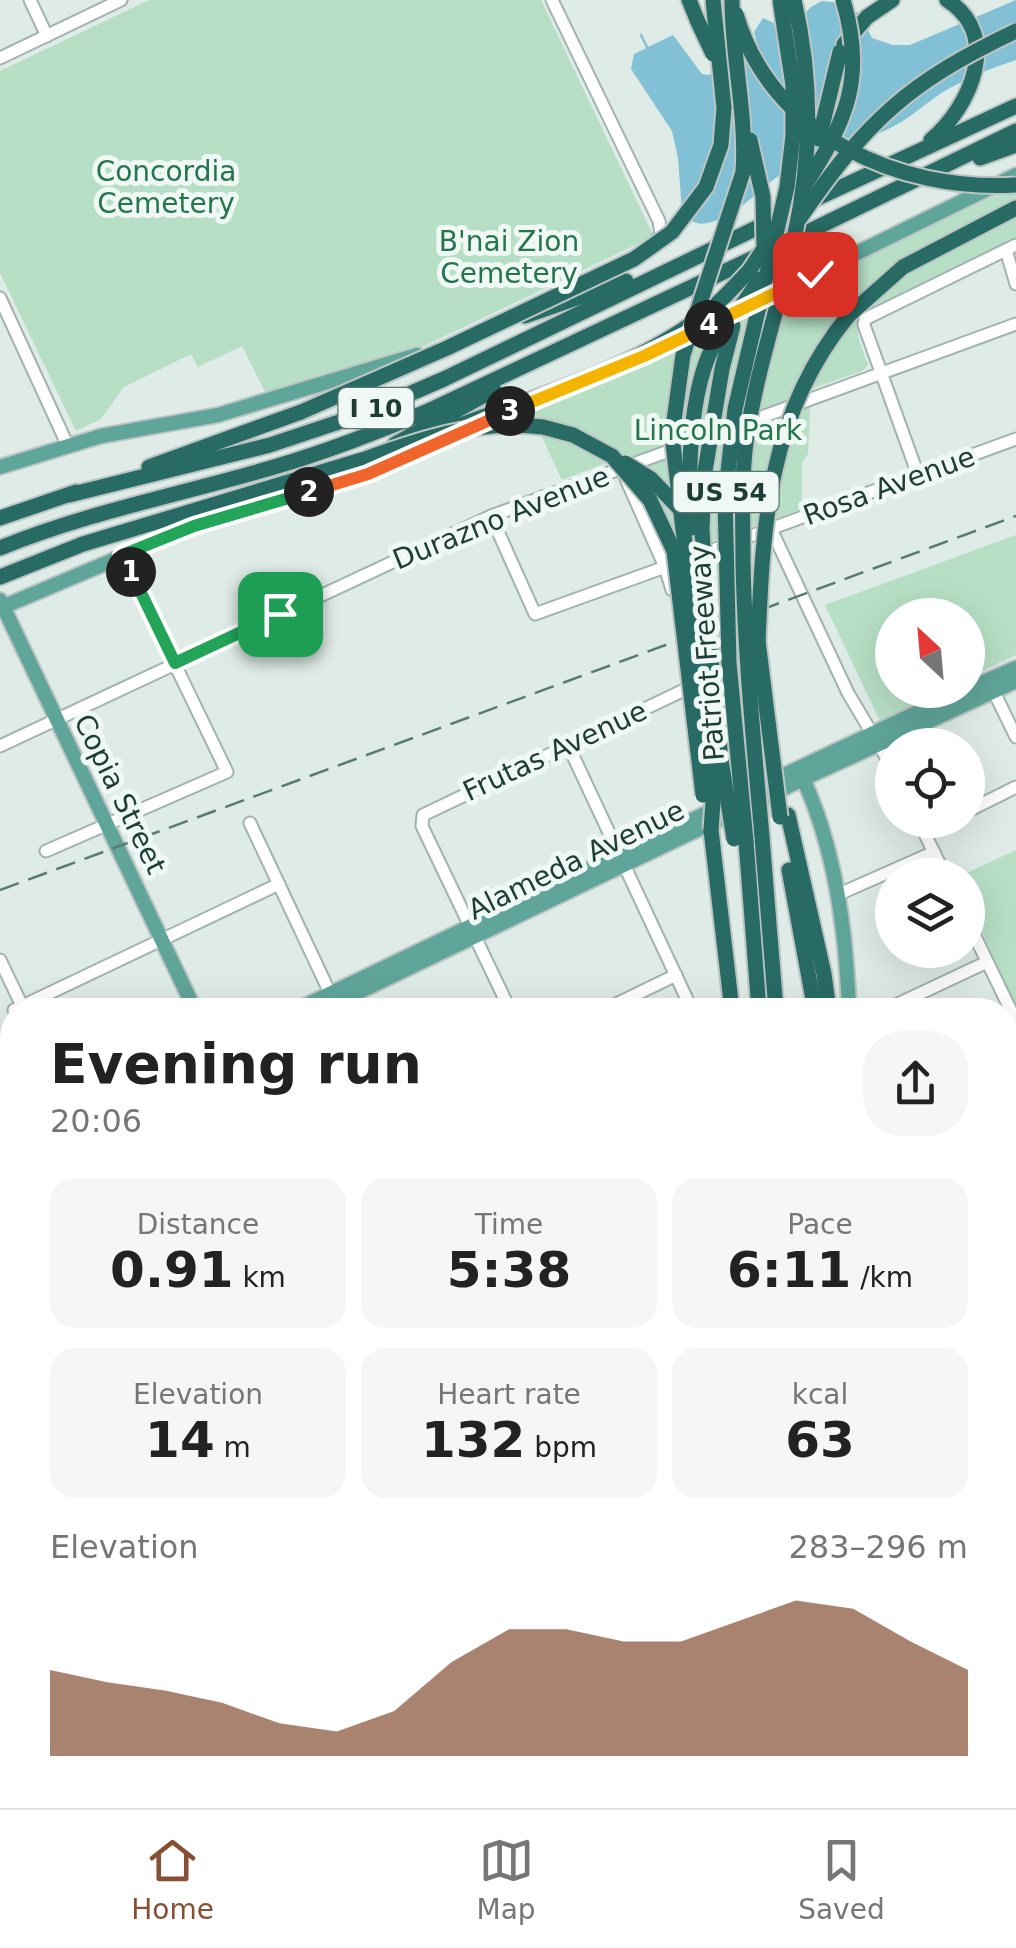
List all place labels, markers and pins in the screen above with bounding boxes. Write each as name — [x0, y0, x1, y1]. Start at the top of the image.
pin — [773, 232, 858, 317]
pin: 4 — [684, 300, 734, 350]
pin: 3 — [485, 386, 535, 436]
pin: 2 — [284, 467, 334, 517]
pin: 1 — [106, 547, 156, 597]
pin — [238, 572, 323, 657]

